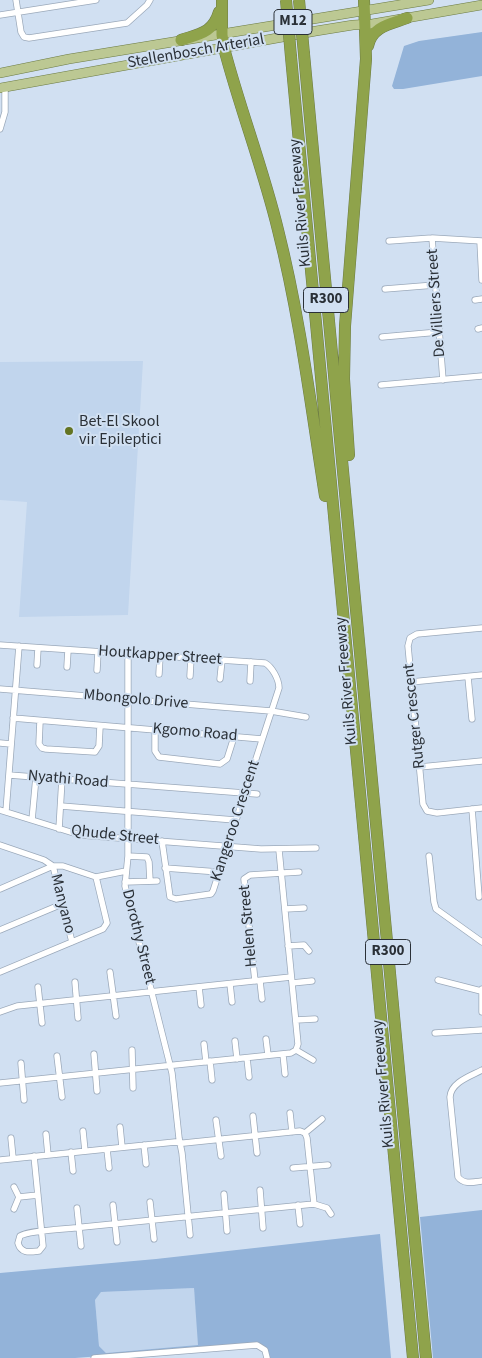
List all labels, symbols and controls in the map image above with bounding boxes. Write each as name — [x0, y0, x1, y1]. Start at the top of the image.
road number: M12 — [274, 10, 312, 34]
street label: Stellenbosch Arterial — [126, 31, 266, 73]
street label: Kuils River Freeway — [286, 138, 316, 268]
street label: De Villiers Street — [424, 248, 450, 358]
road number: R300 — [304, 288, 348, 312]
place label: Bet-El Skool vir Epileptici — [79, 412, 162, 450]
marker: Bet-El Skool vir Epileptici — [63, 425, 75, 437]
street label: Kuils River Freeway — [332, 616, 362, 746]
street label: Houtkapper Street — [98, 642, 222, 670]
street label: Rutger Crescent — [400, 662, 430, 770]
street label: Mbongolo Drive — [83, 686, 189, 714]
street label: Kgomo Road — [152, 720, 238, 746]
street label: Kangeroo Crescent — [207, 758, 265, 884]
street label: Nyathi Road — [27, 767, 109, 793]
street label: Qhude Street — [70, 822, 160, 850]
street label: Manyano — [45, 872, 79, 936]
street label: Helen Street — [236, 884, 262, 968]
street label: Dorothy Street — [117, 888, 159, 986]
road number: R300 — [366, 940, 410, 964]
street label: Kuils River Freeway — [369, 1019, 399, 1149]

